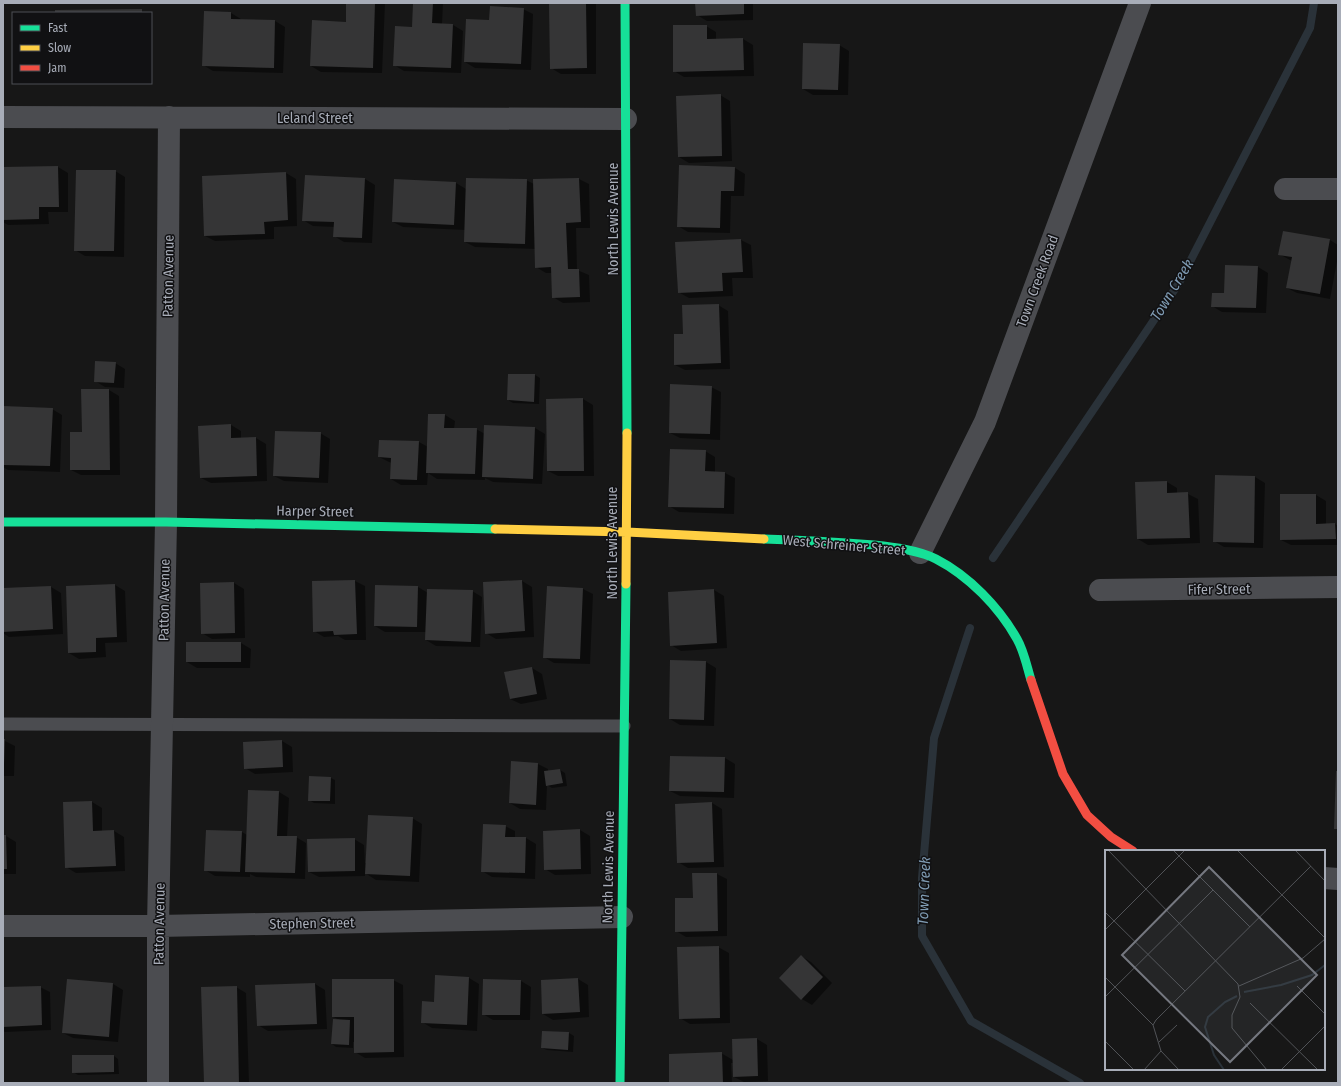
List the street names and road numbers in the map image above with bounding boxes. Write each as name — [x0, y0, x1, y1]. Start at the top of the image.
street label: Leland Street — [277, 110, 353, 127]
street label: North Lewis Avenue — [605, 162, 622, 275]
street label: Town Creek Road — [1013, 233, 1062, 330]
street label: Patton Avenue — [159, 235, 178, 317]
street label: North Lewis Avenue — [604, 486, 621, 599]
street label: Harper Street — [276, 502, 354, 521]
street label: West Schreiner Street — [782, 532, 907, 559]
street label: Patton Avenue — [155, 559, 174, 641]
street label: Fifer Street — [1187, 580, 1251, 599]
street label: North Lewis Avenue — [599, 810, 618, 924]
street label: Patton Avenue — [150, 883, 169, 965]
street label: Stephen Street — [269, 914, 355, 933]

